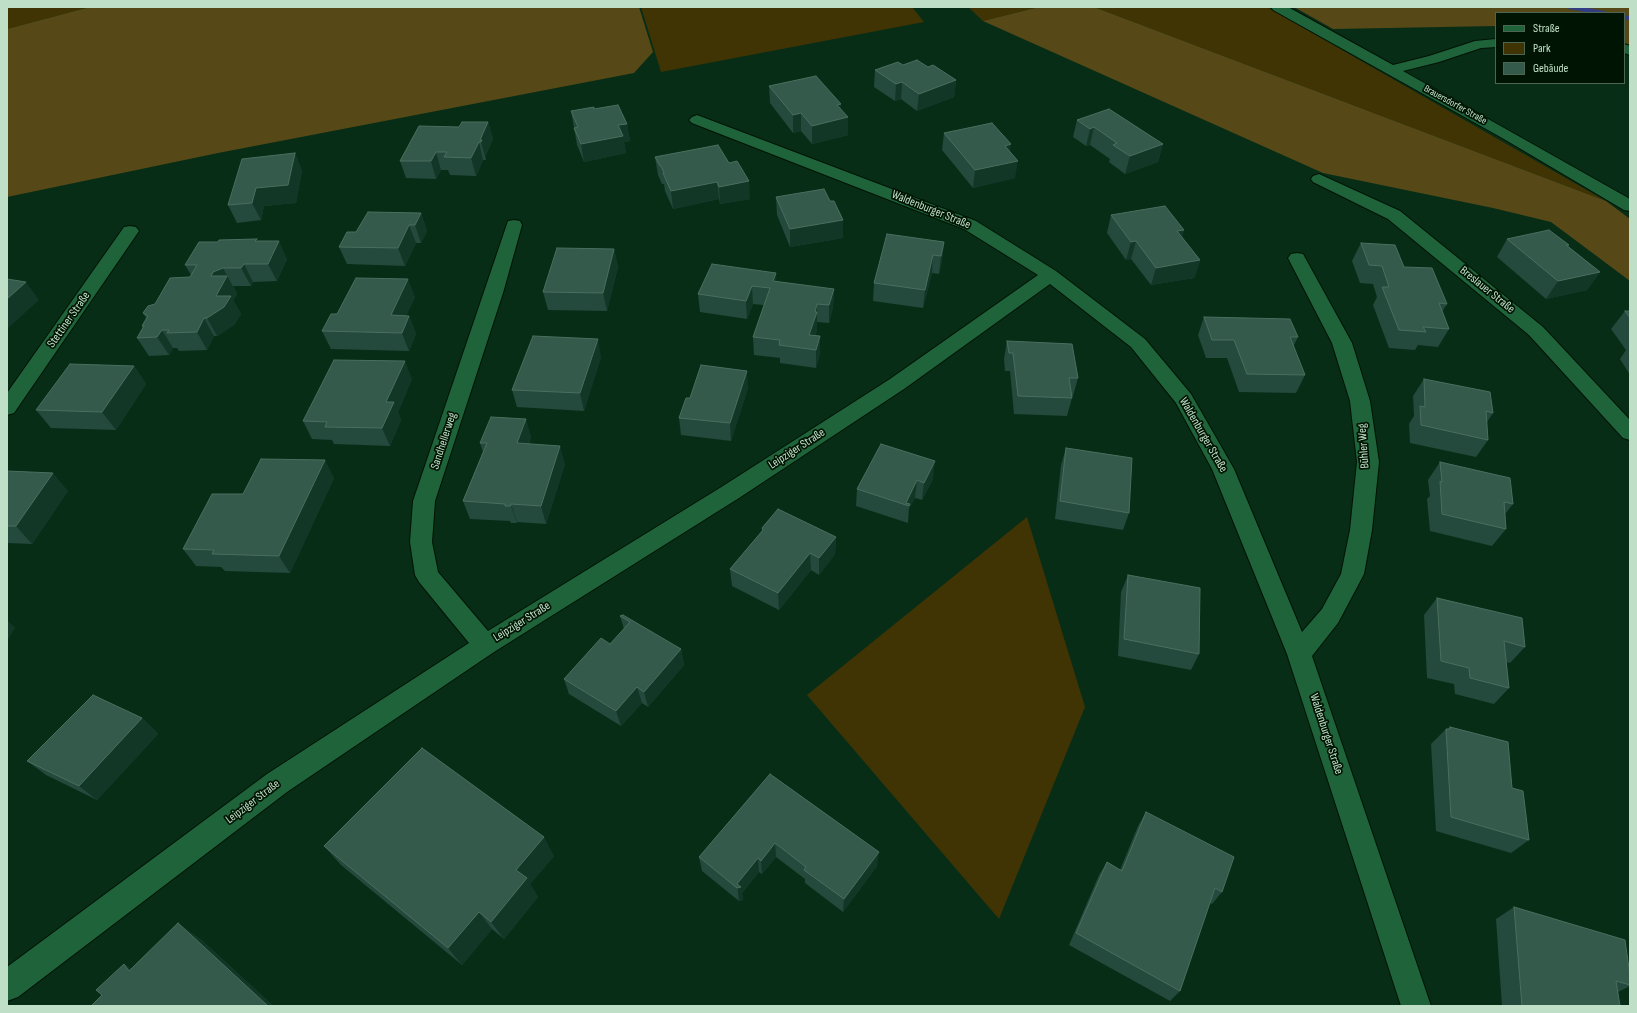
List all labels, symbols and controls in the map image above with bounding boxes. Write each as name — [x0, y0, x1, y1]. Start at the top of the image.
legend — [1495, 12, 1625, 84]
text: Straße — [1533, 21, 1560, 36]
text: Park — [1533, 41, 1551, 56]
text: Gebäude — [1533, 61, 1568, 76]
street label: Brauersdorfer Straße — [1421, 83, 1489, 127]
street label: Waldenburger Straße — [889, 188, 973, 232]
street label: Breslauer Straße — [1457, 264, 1517, 316]
street label: Stettiner Straße — [44, 289, 94, 351]
street label: Waldenburger Straße — [1176, 395, 1230, 475]
street label: Sandhellerweg — [428, 411, 460, 471]
street label: Bühler Weg — [1355, 423, 1373, 469]
street label: Leipziger Straße — [766, 425, 828, 473]
street label: Leipziger Straße — [491, 599, 553, 645]
street label: Waldenburger Straße — [1306, 692, 1346, 776]
street label: Leipziger Straße — [223, 777, 283, 827]

